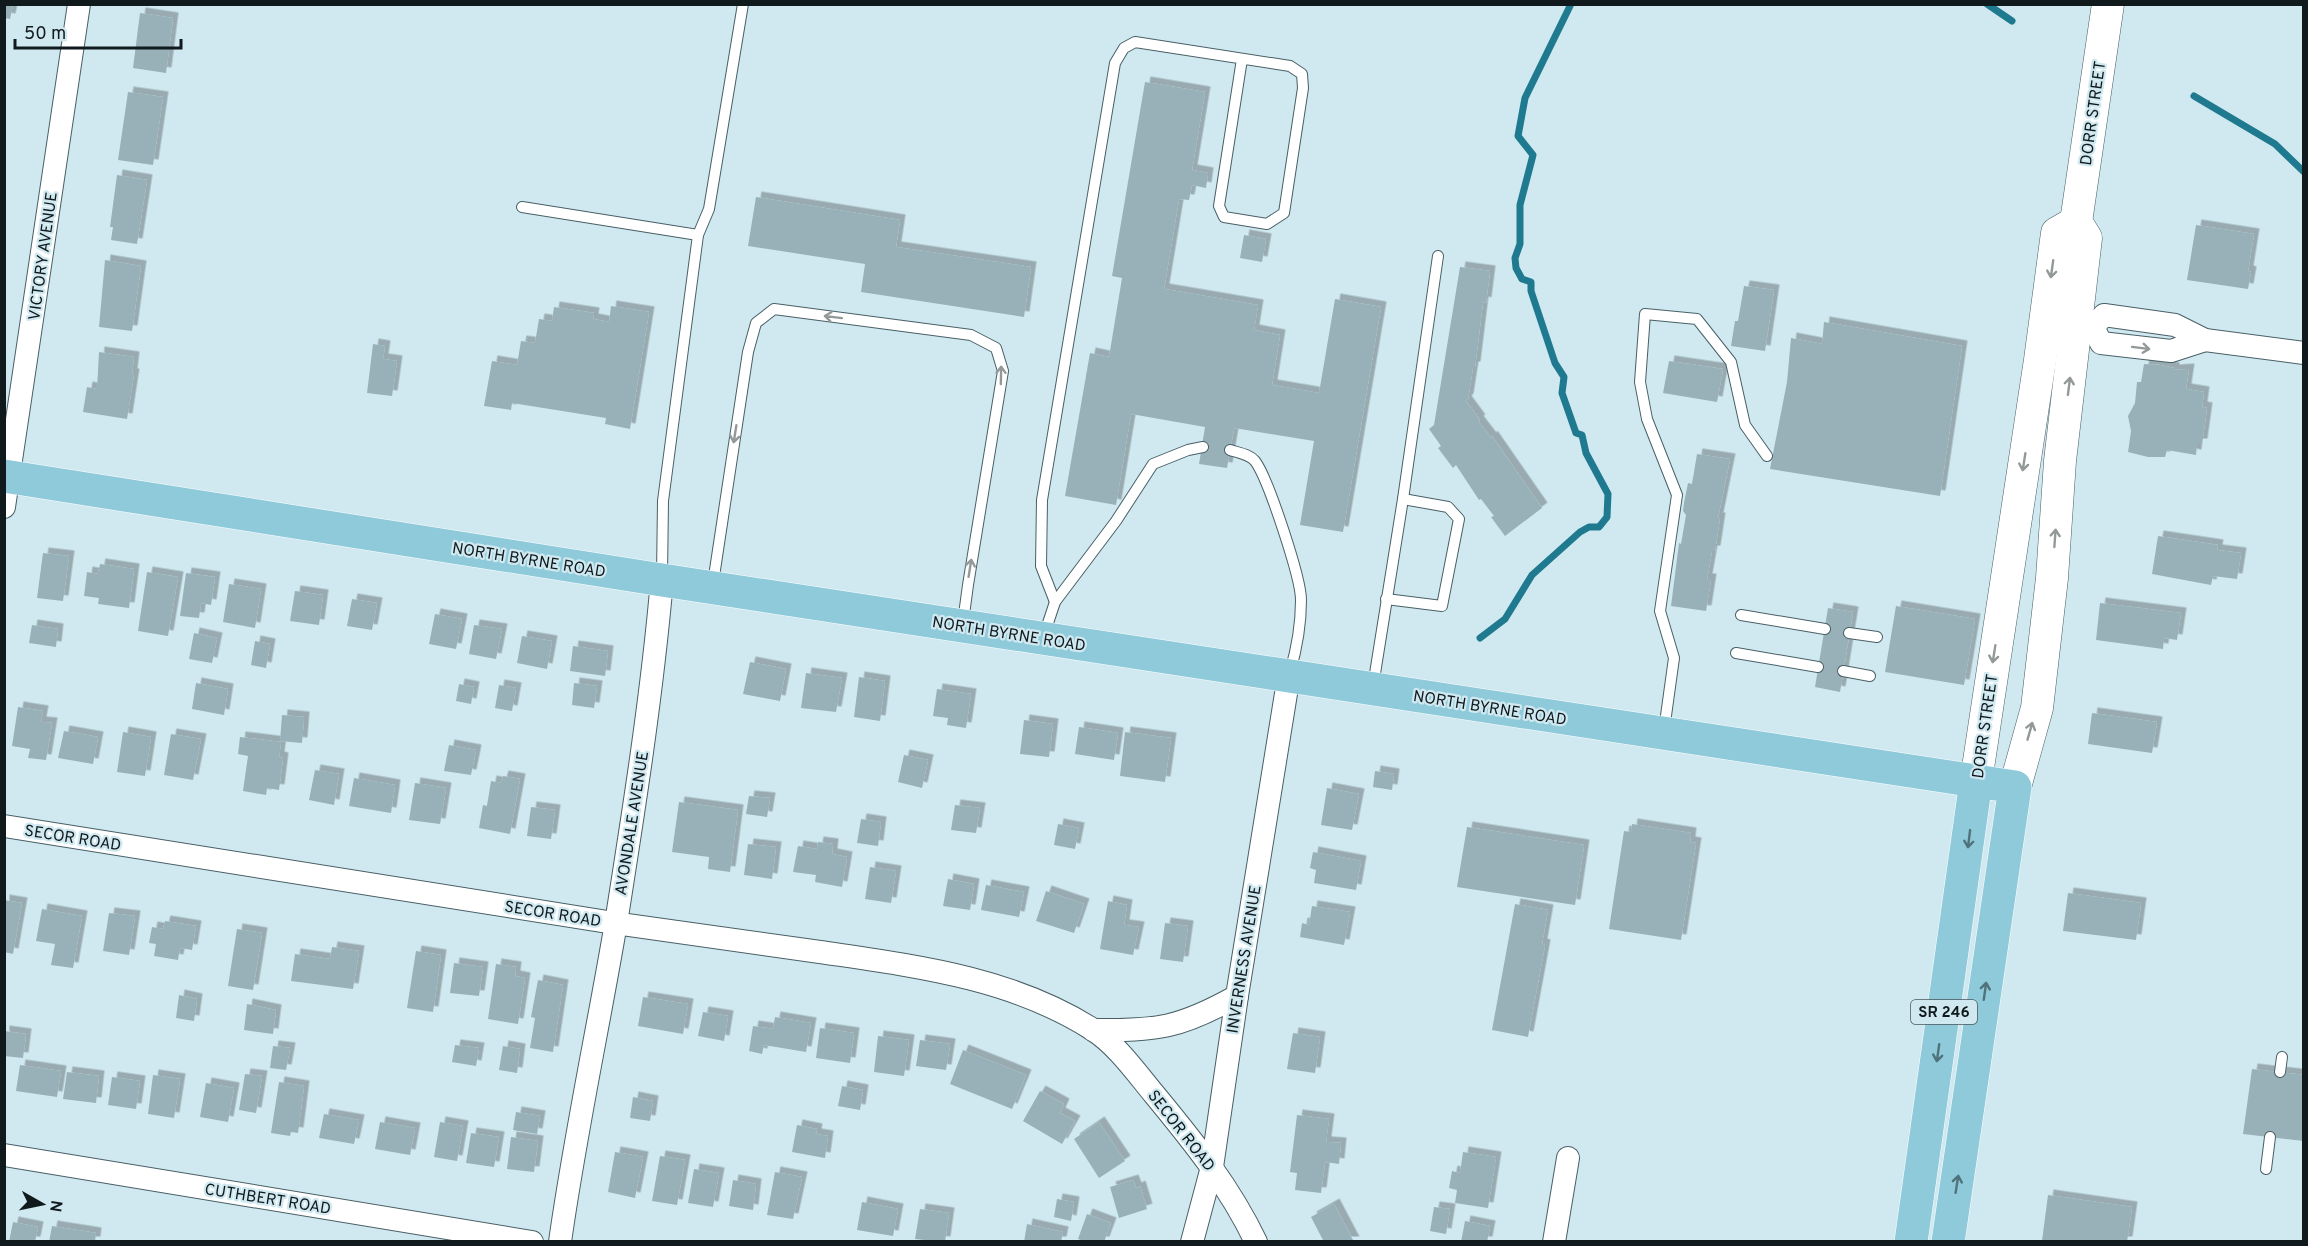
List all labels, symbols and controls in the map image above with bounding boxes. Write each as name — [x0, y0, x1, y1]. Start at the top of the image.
scale bar — [15, 12, 182, 50]
text: 50 m — [24, 23, 66, 46]
street label: DORR STREET — [2077, 60, 2111, 167]
street label: VICTORY AVENUE — [25, 191, 63, 322]
one-way arrow — [2047, 258, 2058, 278]
one-way arrow — [824, 311, 844, 322]
one-way arrow — [2131, 342, 2151, 353]
one-way arrow — [995, 366, 1007, 385]
one-way arrow — [2064, 376, 2075, 396]
one-way arrow — [730, 423, 741, 443]
one-way arrow — [2018, 451, 2029, 471]
one-way arrow — [2049, 528, 2060, 548]
street label: NORTH BYRNE ROAD — [450, 539, 607, 583]
one-way arrow — [965, 558, 976, 578]
street label: NORTH BYRNE ROAD — [930, 613, 1087, 657]
one-way arrow — [1989, 644, 2000, 664]
street label: DORR STREET — [1969, 673, 2003, 780]
street label: NORTH BYRNE ROAD — [1411, 687, 1568, 731]
one-way arrow — [2025, 722, 2037, 741]
street label: AVONDALE AVENUE — [612, 750, 654, 897]
street label: SECOR ROAD — [23, 821, 123, 857]
one-way arrow — [1963, 829, 1974, 849]
street label: INVERNESS AVENUE — [1223, 884, 1267, 1035]
street label: SECOR ROAD — [503, 897, 603, 933]
one-way arrow — [1980, 981, 1991, 1001]
road number: SR 246 — [1911, 1000, 1977, 1024]
one-way arrow — [1932, 1043, 1943, 1063]
street label: SECOR ROAD — [1142, 1087, 1218, 1176]
north arrow — [12, 1174, 72, 1234]
one-way arrow — [1952, 1174, 1963, 1194]
street label: CUTHBERT ROAD — [203, 1180, 332, 1220]
text: N — [44, 1199, 66, 1213]

